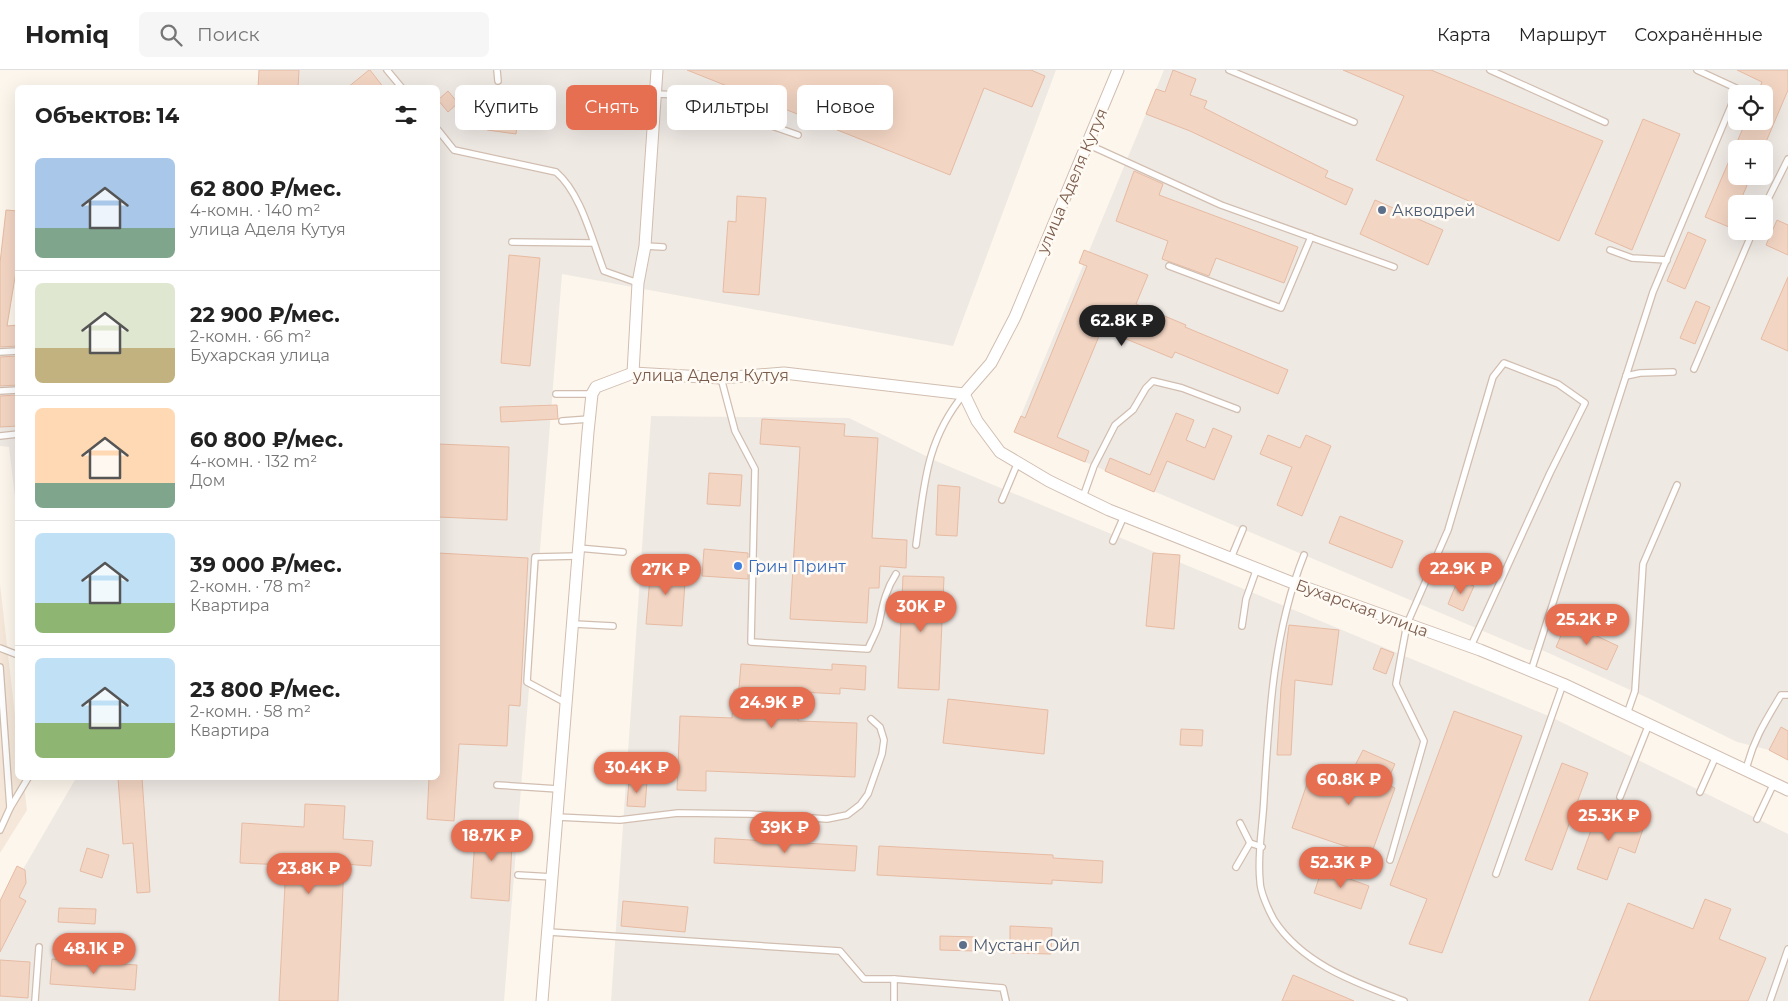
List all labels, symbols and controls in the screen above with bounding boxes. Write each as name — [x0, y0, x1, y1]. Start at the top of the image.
search box — [139, 12, 489, 57]
text: Homiq — [25, 20, 109, 49]
icon: search — [157, 21, 185, 49]
text: Поиск — [197, 23, 260, 46]
text: Карта — [1437, 24, 1491, 46]
text: Маршрут — [1519, 24, 1606, 46]
text: Сохранённые — [1634, 24, 1763, 46]
chip: Купить — [455, 85, 556, 130]
chip: Снять — [566, 85, 657, 130]
chip: Фильтры — [667, 85, 787, 130]
chip: Новое — [797, 85, 893, 130]
map controls — [1728, 85, 1773, 240]
button: locate — [1728, 85, 1773, 130]
icon: filters — [392, 101, 420, 129]
text: Объектов: 14 — [35, 103, 179, 128]
street label: улица Аделя Кутуя — [1032, 106, 1111, 257]
button: + — [1728, 140, 1773, 185]
text: 62 800 ₽/мес. — [190, 176, 341, 201]
icon: home — [75, 178, 135, 238]
button: − — [1728, 195, 1773, 240]
text: 4-комн. · 140 m² — [190, 201, 320, 220]
place label: Акводрей — [1392, 201, 1475, 220]
marker: Акводрей — [1376, 204, 1388, 216]
text: улица Аделя Кутуя — [190, 220, 346, 239]
text: 22 900 ₽/мес. — [190, 302, 340, 327]
icon: home — [75, 303, 135, 363]
pin: 62.8K ₽ — [1076, 304, 1168, 347]
text: 62.8K ₽ — [1090, 311, 1154, 330]
text: 2-комн. · 66 m² — [190, 327, 311, 346]
text: Бухарская улица — [190, 346, 330, 365]
street label: улица Аделя Кутуя — [632, 366, 789, 385]
text: 60 800 ₽/мес. — [190, 427, 343, 452]
icon: home — [75, 428, 135, 488]
text: 4-комн. · 132 m² — [190, 452, 317, 471]
text: Дом — [190, 471, 225, 490]
text: 39 000 ₽/мес. — [190, 552, 342, 577]
pin: 22.9K ₽ — [1415, 552, 1507, 595]
icon: home — [75, 553, 135, 613]
pin: 27K ₽ — [631, 554, 701, 596]
place label: Грин Принт — [748, 557, 846, 576]
text: 22.9K ₽ — [1430, 559, 1492, 578]
text: 27K ₽ — [642, 560, 690, 579]
marker: Грин Принт — [732, 560, 744, 572]
street label: Бухарская улица — [1293, 575, 1431, 641]
text: 2-комн. · 78 m² — [190, 577, 311, 596]
pin: 30K ₽ — [886, 590, 956, 633]
text: Квартира — [190, 596, 270, 615]
text: 30K ₽ — [896, 597, 946, 616]
pin: 25.2K ₽ — [1541, 604, 1633, 646]
text: 25.2K ₽ — [1556, 610, 1618, 629]
text: 23 800 ₽/мес. — [190, 677, 340, 702]
icon: home — [75, 678, 135, 738]
pin: 24.9K ₽ — [726, 686, 818, 729]
text: 24.9K ₽ — [740, 693, 804, 712]
text: 2-комн. · 58 m² — [190, 702, 311, 721]
text: Квартира — [190, 721, 270, 740]
pin: 30.4K ₽ — [591, 752, 683, 794]
text: 30.4K ₽ — [605, 758, 669, 777]
pin: 60.8K ₽ — [1303, 764, 1395, 806]
text: 60.8K ₽ — [1317, 770, 1381, 789]
pin: 25.3K ₽ — [1563, 800, 1655, 842]
text: 25.3K ₽ — [1578, 806, 1640, 825]
pin: 39K ₽ — [750, 812, 820, 854]
text: 39K ₽ — [761, 818, 809, 837]
pin: 18.7K ₽ — [446, 820, 538, 862]
text: 18.7K ₽ — [462, 826, 522, 845]
pin: 52.3K ₽ — [1295, 846, 1387, 889]
pin: 23.8K ₽ — [263, 852, 355, 895]
text: 52.3K ₽ — [1310, 853, 1372, 872]
text: 23.8K ₽ — [278, 859, 340, 878]
pin: 48.1K ₽ — [48, 932, 140, 975]
place label: Мустанг Ойл — [973, 936, 1080, 955]
text: 48.1K ₽ — [64, 939, 124, 958]
marker: Мустанг Ойл — [957, 939, 969, 951]

